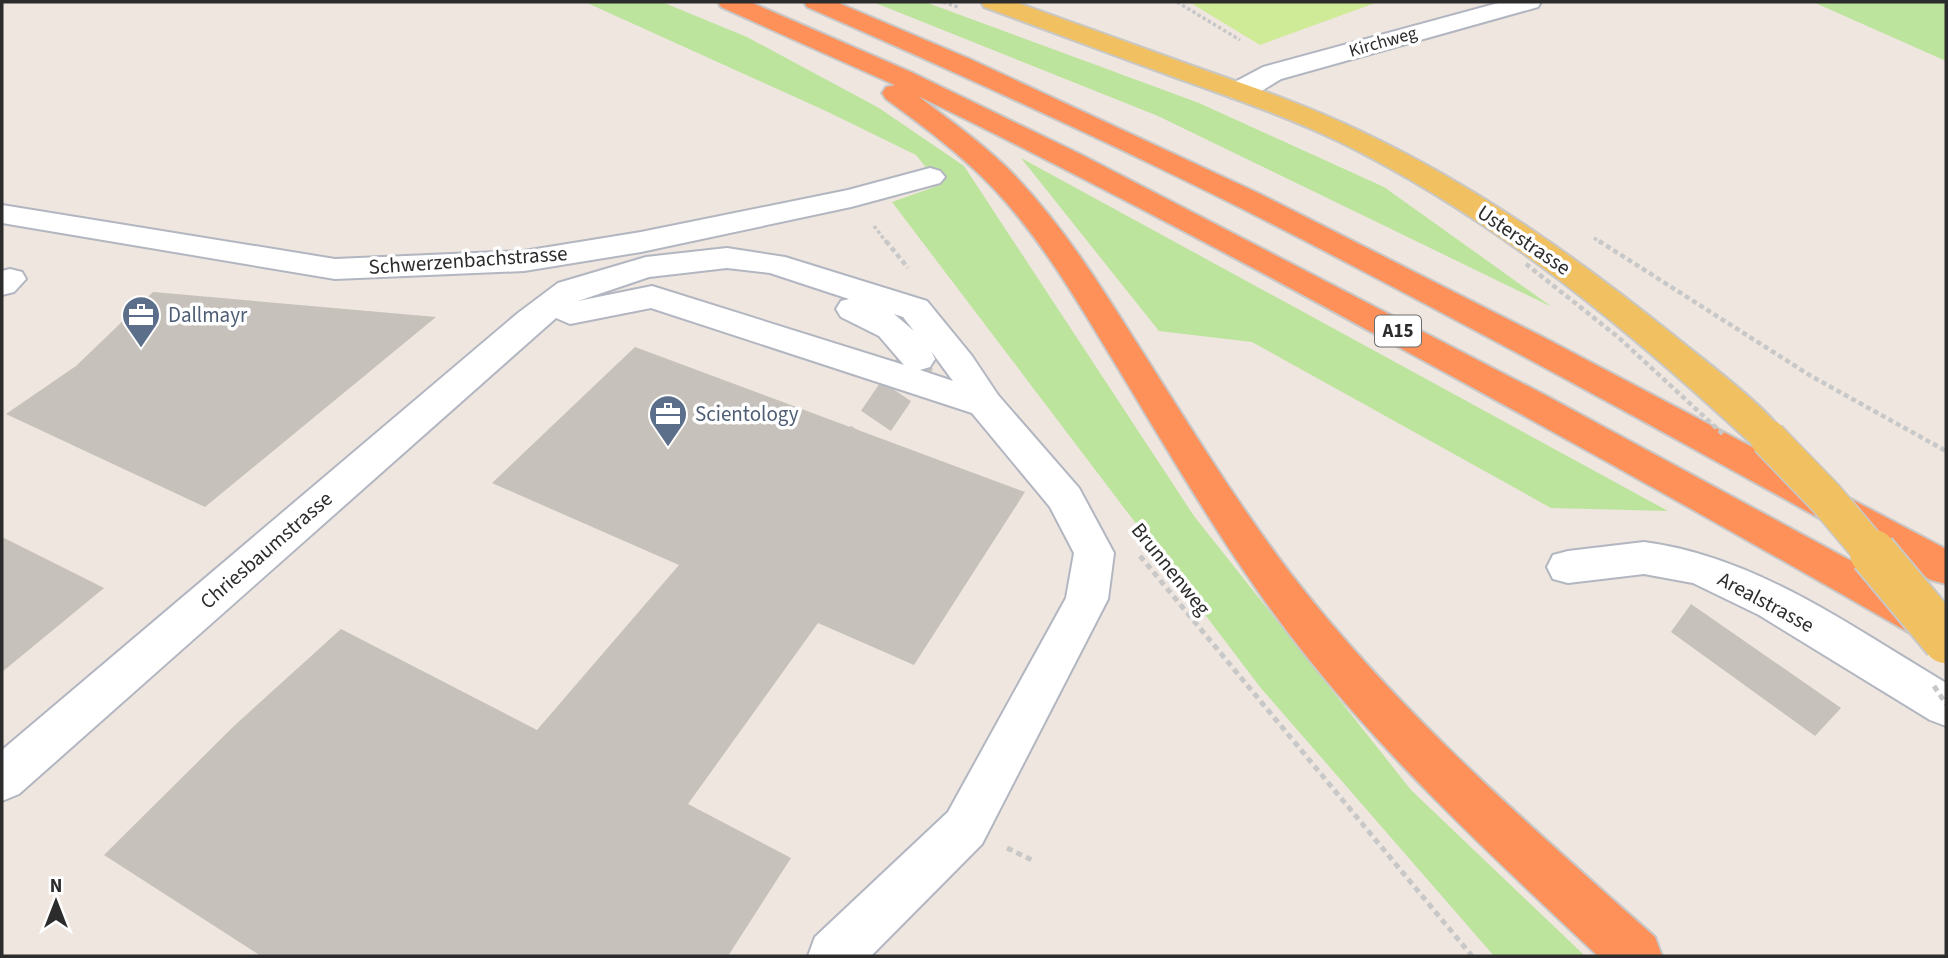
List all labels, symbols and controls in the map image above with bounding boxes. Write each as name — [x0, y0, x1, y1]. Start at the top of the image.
street label: Kirchweg — [1346, 20, 1420, 64]
street label: Usterstrasse — [1471, 198, 1577, 282]
street label: Schwerzenbachstrasse — [368, 238, 568, 282]
office icon: Dallmayr — [120, 294, 162, 349]
place label: Dallmayr — [168, 300, 248, 330]
road number: A15 — [1375, 316, 1421, 346]
office icon: Scientology — [647, 393, 689, 448]
place label: Scientology — [695, 399, 799, 429]
street label: Chriesbaumstrasse — [193, 484, 339, 616]
street label: Brunnenweg — [1124, 516, 1218, 622]
street label: Arealstrasse — [1712, 564, 1820, 640]
north arrow — [21, 867, 91, 937]
text: N — [50, 873, 62, 900]

